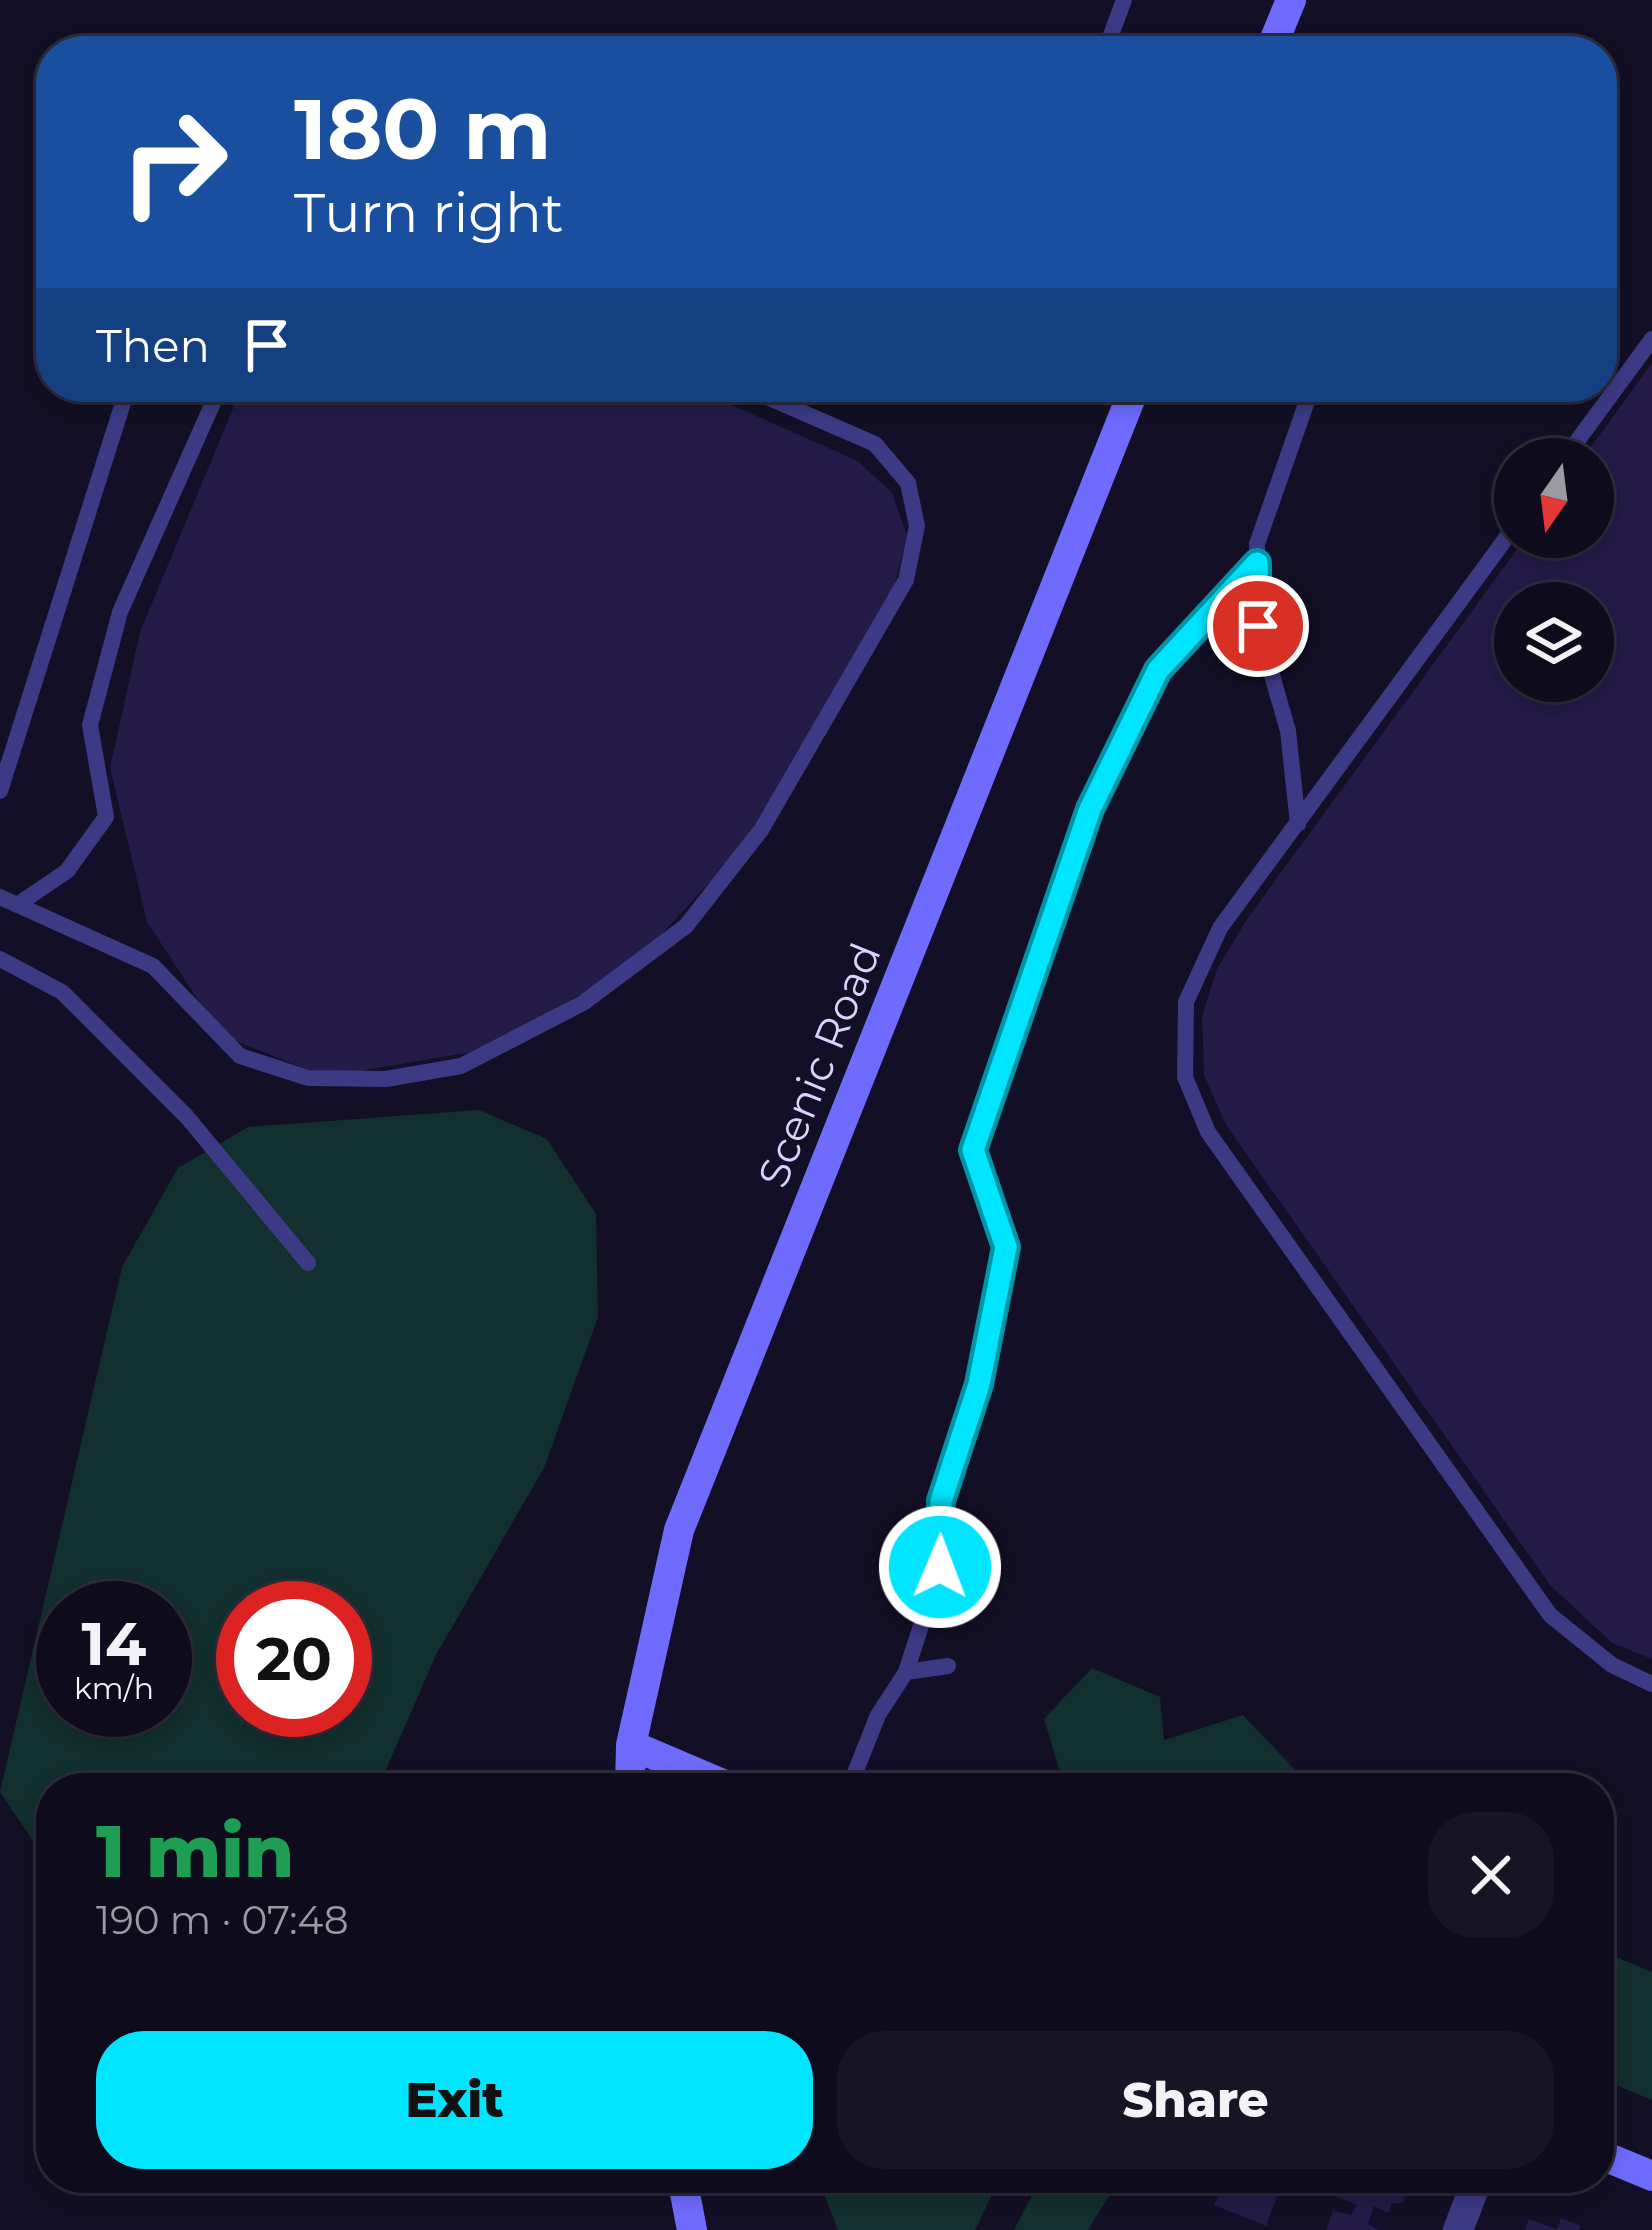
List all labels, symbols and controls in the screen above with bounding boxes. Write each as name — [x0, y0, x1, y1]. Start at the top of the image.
text: 180 m — [294, 78, 551, 180]
icon: right — [96, 84, 252, 240]
text: Turn right — [294, 180, 564, 246]
icon: arrive — [234, 312, 300, 378]
text: Then — [96, 318, 210, 373]
north arrow — [1494, 438, 1614, 558]
map controls — [1494, 438, 1614, 702]
pin — [1207, 575, 1309, 677]
button: layers — [1494, 582, 1614, 702]
icon: arrive — [1225, 593, 1291, 659]
street label: Scenic Road — [746, 935, 892, 1195]
position arrow — [877, 1504, 1003, 1630]
speed limit sign: 20 — [216, 1581, 372, 1737]
text: 14 — [82, 1607, 146, 1680]
text: km/h — [74, 1670, 154, 1707]
text: 1 min — [96, 1807, 294, 1895]
button: close — [1428, 1812, 1554, 1938]
text: 190 m · 07:48 — [96, 1896, 349, 1944]
button: Exit — [96, 2031, 813, 2169]
button: Share — [837, 2031, 1554, 2169]

